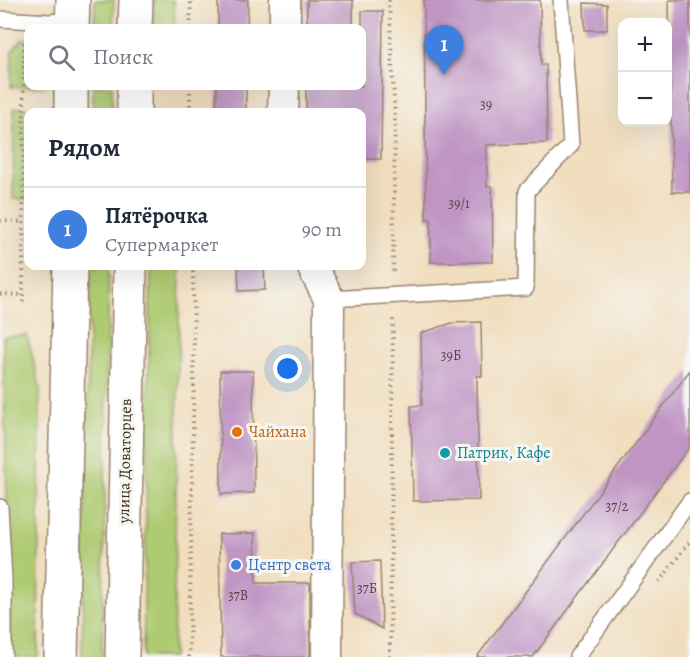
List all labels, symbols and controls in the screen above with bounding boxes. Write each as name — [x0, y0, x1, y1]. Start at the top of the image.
map controls — [618, 18, 672, 126]
button: + — [618, 18, 672, 72]
search box — [24, 24, 366, 90]
pin: 1 — [424, 26, 464, 75]
icon: search — [45, 41, 78, 74]
text: Поиск — [93, 42, 153, 72]
button: − — [618, 72, 672, 126]
house number: 39 — [480, 95, 492, 114]
text: Рядом — [48, 130, 120, 165]
house number: 39/1 — [448, 194, 470, 213]
text: Пятёрочка — [105, 201, 208, 231]
text: 1 — [64, 216, 71, 243]
text: 90 m — [302, 216, 342, 243]
text: Супермаркет — [105, 231, 219, 258]
house number: 39Б — [441, 346, 461, 365]
your location — [273, 354, 302, 383]
street label: улица Доваторцев — [113, 398, 137, 525]
place label: Чайхана — [249, 421, 307, 443]
marker: Чайхана — [230, 425, 244, 439]
place label: Патрик, Кафе — [457, 442, 551, 464]
marker: Патрик, Кафе — [438, 446, 452, 460]
house number: 37/2 — [606, 497, 629, 516]
place label: Центр света — [248, 554, 332, 576]
marker: Центр света — [229, 558, 243, 572]
house number: 37Б — [357, 579, 377, 598]
house number: 37В — [228, 586, 248, 605]

